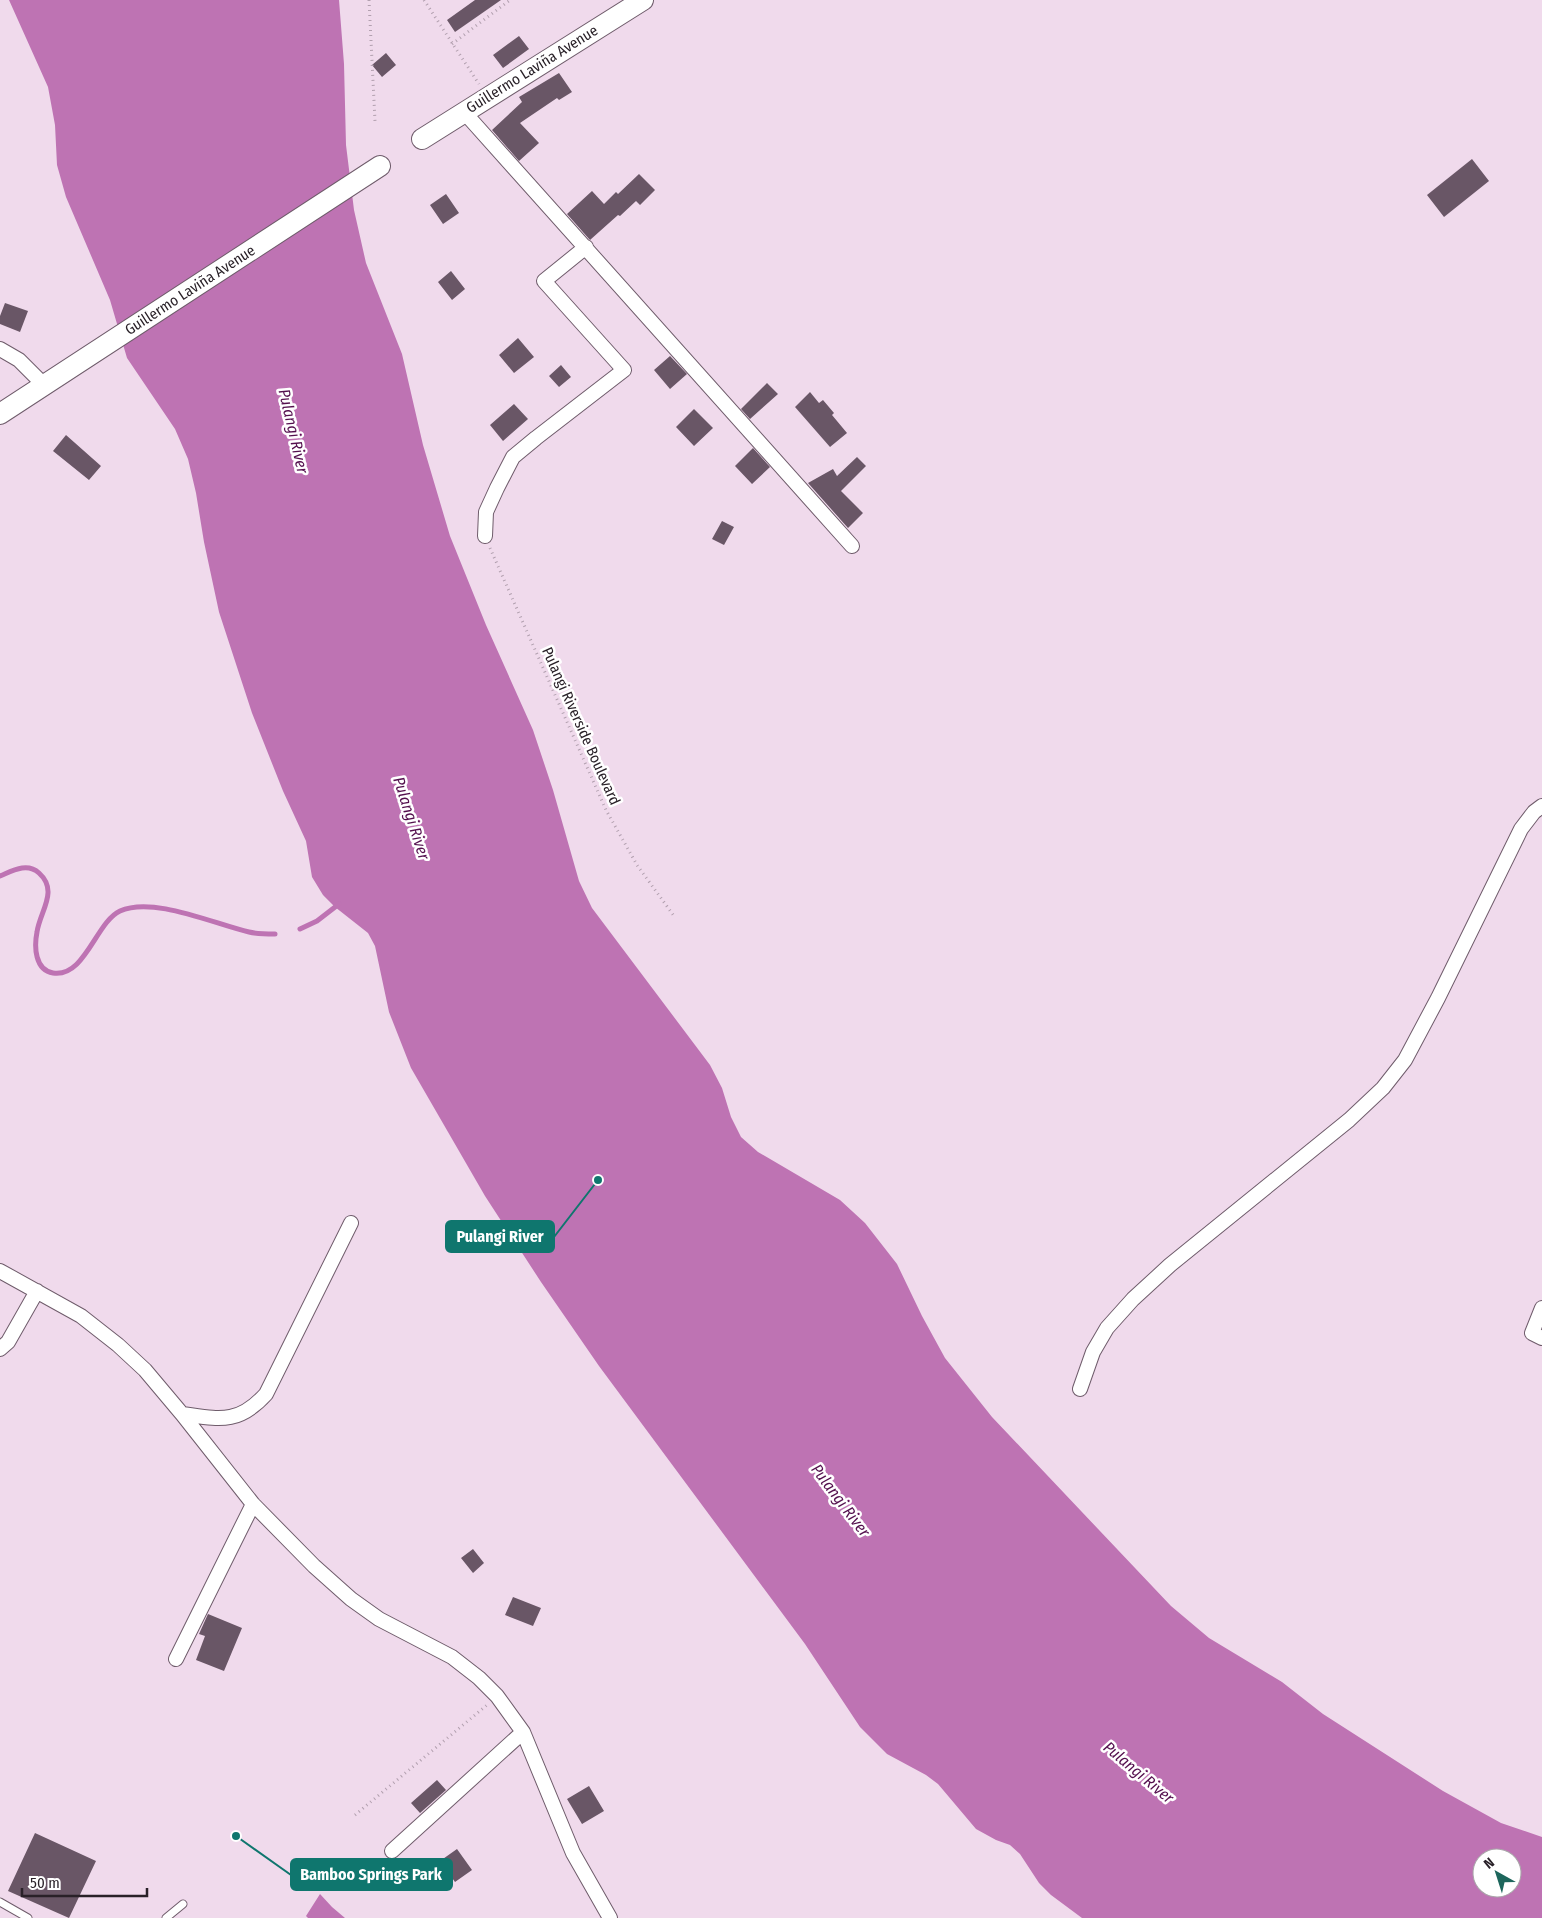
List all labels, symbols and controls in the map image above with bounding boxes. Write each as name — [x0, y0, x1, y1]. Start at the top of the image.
street label: Guillermo Laviña Avenue — [463, 21, 601, 117]
street label: Guillermo Laviña Avenue — [122, 241, 258, 339]
water label: Pulangi River — [275, 387, 313, 476]
street label: Pulangi Riverside Boulevard — [538, 644, 624, 808]
water label: Pulangi River — [389, 774, 434, 862]
callout: Pulangi River — [446, 1221, 554, 1252]
text: Pulangi River — [456, 1227, 544, 1246]
water label: Pulangi River — [807, 1460, 874, 1541]
water label: Pulangi River — [1100, 1738, 1178, 1808]
north arrow — [1472, 1848, 1522, 1898]
text: N — [1481, 1854, 1498, 1873]
callout: Bamboo Springs Park — [291, 1859, 452, 1890]
text: Bamboo Springs Park — [300, 1865, 443, 1884]
scale bar — [22, 1866, 148, 1898]
text: 50 m — [30, 1874, 60, 1892]

